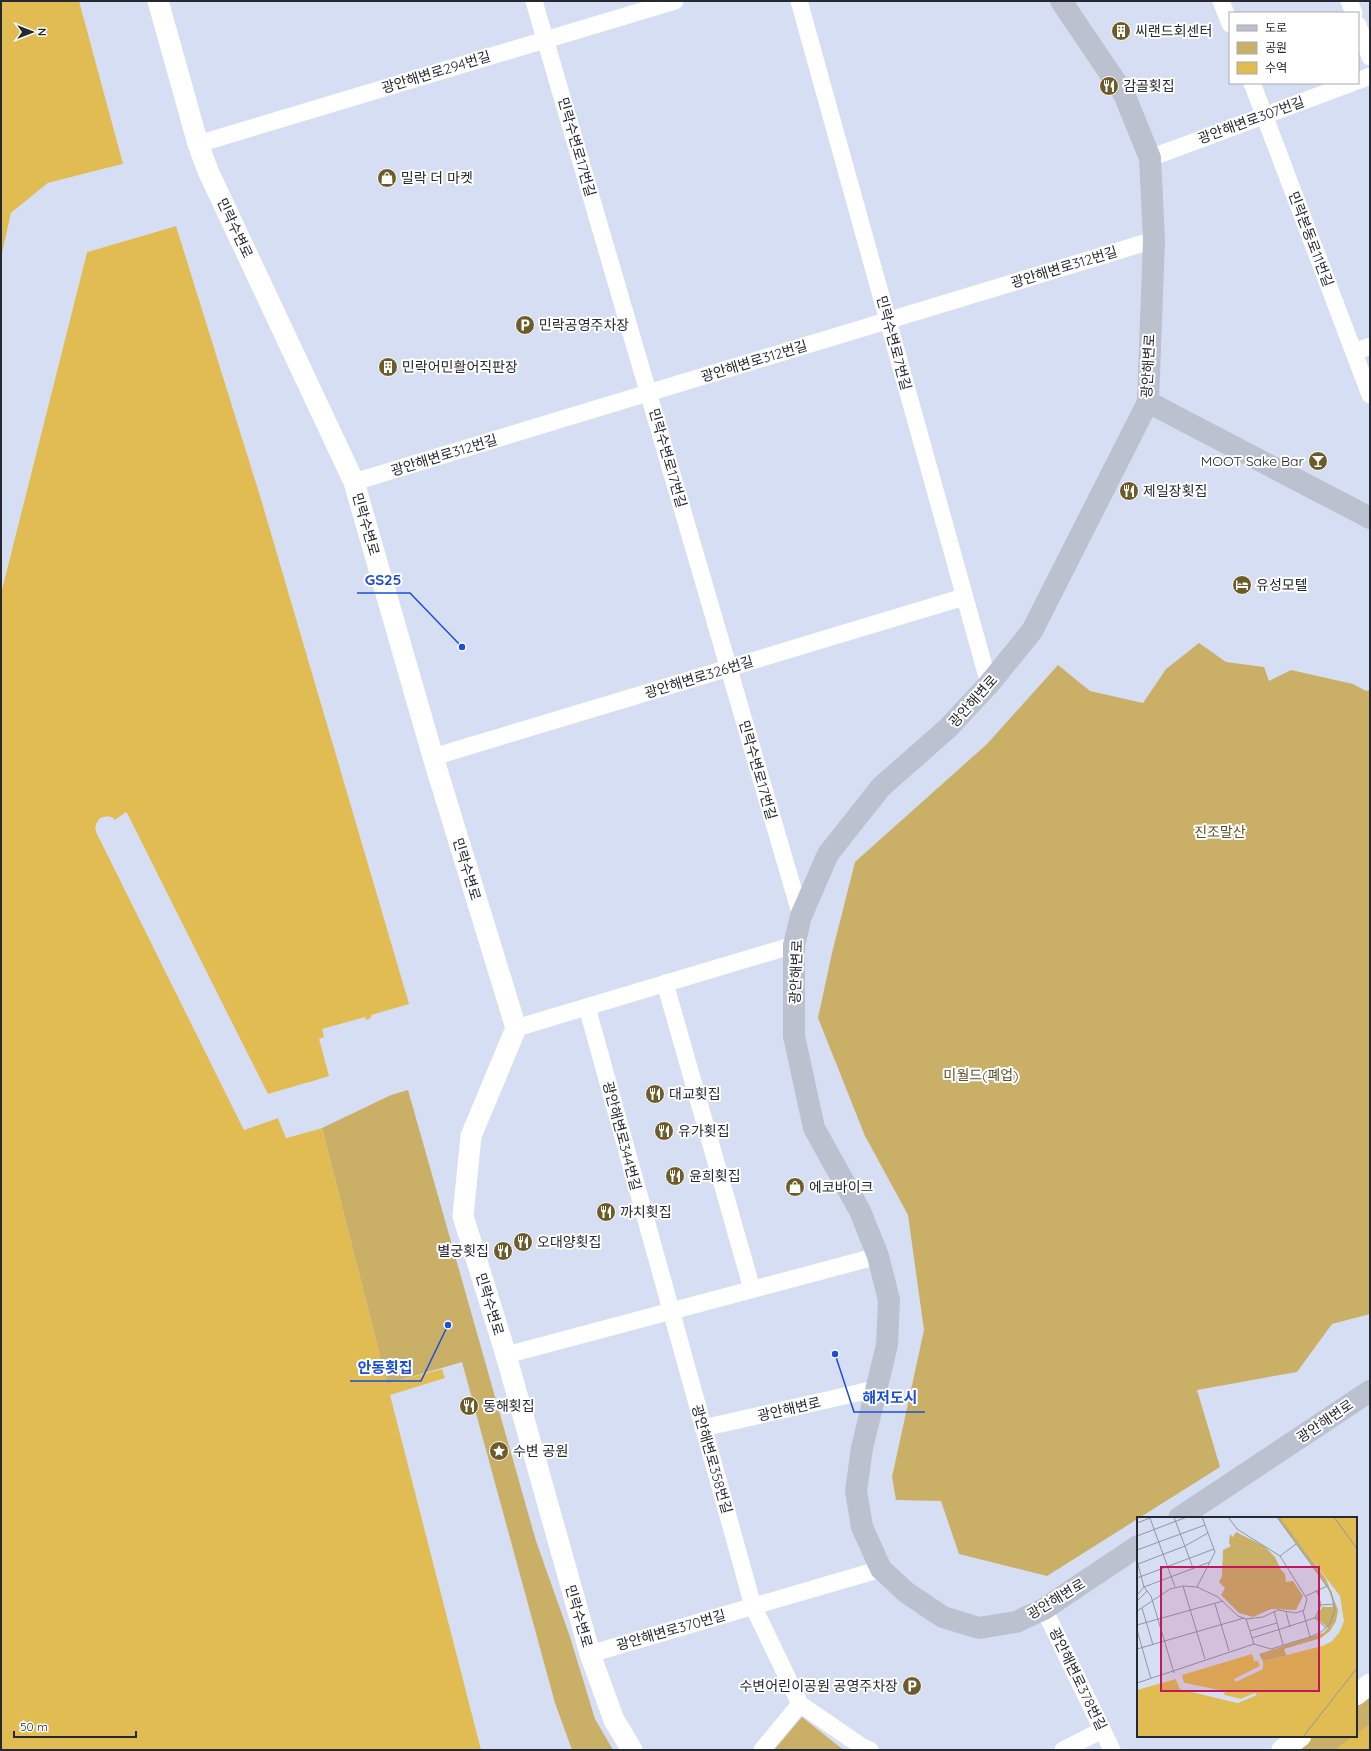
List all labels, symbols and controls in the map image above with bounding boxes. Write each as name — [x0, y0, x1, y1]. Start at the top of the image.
north arrow — [12, 12, 52, 52]
legend — [1229, 12, 1359, 84]
building icon: 씨랜드회센터 — [1110, 20, 1132, 42]
text: 도로 — [1265, 20, 1287, 35]
place label: 씨랜드회센터 — [1135, 22, 1212, 40]
text: N — [35, 28, 49, 36]
text: 공원 — [1265, 40, 1287, 55]
street label: 광안해변로294번길 — [379, 47, 493, 97]
text: 수역 — [1265, 60, 1287, 75]
restaurant icon: 감골횟집 — [1098, 75, 1120, 97]
place label: 감골횟집 — [1123, 77, 1175, 95]
street label: 광안해변로307번길 — [1195, 92, 1307, 148]
street label: 민락수변로17번길 — [554, 95, 600, 199]
shop icon: 밀락 더 마켓 — [376, 167, 398, 189]
place label: 밀락 더 마켓 — [401, 169, 473, 187]
street label: 민락본동로11번길 — [1285, 189, 1337, 289]
street label: 민락수변로 — [213, 195, 257, 261]
street label: 광안해변로312번길 — [1009, 242, 1119, 292]
street label: 민락수변로7번길 — [873, 294, 915, 392]
parking icon: 민락공영주차장 — [514, 314, 536, 336]
place label: 민락공영주차장 — [539, 316, 629, 334]
street label: 광안해변로 — [1137, 333, 1159, 399]
street label: 광안해변로312번길 — [699, 336, 809, 386]
building icon: 민락어민활어직판장 — [377, 356, 399, 378]
place label: 민락어민활어직판장 — [402, 358, 518, 376]
street label: 민락수변로17번길 — [645, 406, 691, 510]
street label: 광안해변로312번길 — [389, 430, 499, 480]
bar icon: MOOT Sake Bar — [1307, 450, 1329, 472]
place label: MOOT Sake Bar — [1201, 452, 1305, 470]
restaurant icon: 제일장횟집 — [1118, 480, 1140, 502]
place label: 제일장횟집 — [1143, 482, 1207, 500]
street label: 민락수변로 — [348, 491, 384, 558]
callout: GS25 — [357, 566, 410, 593]
text: GS25 — [365, 570, 401, 589]
hotel icon: 유성모텔 — [1231, 574, 1253, 596]
place label: 유성모텔 — [1256, 576, 1308, 594]
street label: 광안해변로326번길 — [642, 652, 756, 702]
street label: 광안해변로 — [945, 671, 1001, 731]
street label: 민락수변로17번길 — [735, 718, 781, 822]
park label: 진조말산 — [1194, 823, 1246, 841]
street label: 민락수변로 — [449, 836, 485, 903]
street label: 광안해변로 — [786, 939, 806, 1004]
park label: 미월드(폐업) — [944, 1066, 1018, 1084]
street label: 광안해변로344번길 — [599, 1079, 645, 1193]
restaurant icon: 대교횟집 — [644, 1083, 666, 1105]
place label: 대교횟집 — [669, 1085, 721, 1103]
restaurant icon: 유가횟집 — [653, 1120, 675, 1142]
place label: 유가횟집 — [678, 1122, 730, 1140]
restaurant icon: 윤희횟집 — [664, 1165, 686, 1187]
place label: 윤희횟집 — [689, 1167, 741, 1185]
shop icon: 에코바이크 — [784, 1176, 806, 1198]
place label: 에코바이크 — [809, 1178, 874, 1196]
restaurant icon: 까치횟집 — [595, 1201, 617, 1223]
place label: 까치횟집 — [620, 1203, 672, 1221]
restaurant icon: 오대양횟집 — [512, 1231, 534, 1253]
place label: 오대양횟집 — [537, 1233, 601, 1251]
restaurant icon: 별궁횟집 — [492, 1240, 514, 1262]
place label: 별궁횟집 — [437, 1242, 489, 1260]
street label: 민락수변로 — [472, 1271, 508, 1338]
callout: 안동횟집 — [350, 1354, 421, 1381]
text: 안동횟집 — [357, 1358, 413, 1377]
callout: 해저도시 — [854, 1385, 925, 1412]
text: 해저도시 — [862, 1388, 918, 1407]
street label: 광안해변로 — [756, 1393, 823, 1425]
restaurant icon: 동해횟집 — [458, 1395, 480, 1417]
street label: 광안해변로 — [1293, 1395, 1357, 1446]
place label: 동해횟집 — [483, 1397, 535, 1415]
street label: 광안해변로358번길 — [688, 1402, 736, 1516]
place icon: 수변 공원 — [488, 1440, 510, 1462]
place label: 수변 공원 — [513, 1442, 568, 1460]
inset map — [1137, 1517, 1357, 1737]
street label: 광안해변로 — [1024, 1575, 1088, 1623]
street label: 민락수변로 — [561, 1583, 597, 1650]
street label: 광안해변로370번길 — [614, 1606, 728, 1654]
street label: 광안해변로378번길 — [1045, 1625, 1111, 1733]
parking icon: 수변어린이공원 공영주차장 — [901, 1675, 923, 1697]
place label: 수변어린이공원 공영주차장 — [740, 1677, 898, 1695]
scale bar — [14, 1713, 136, 1739]
text: 50 m — [20, 1719, 48, 1734]

